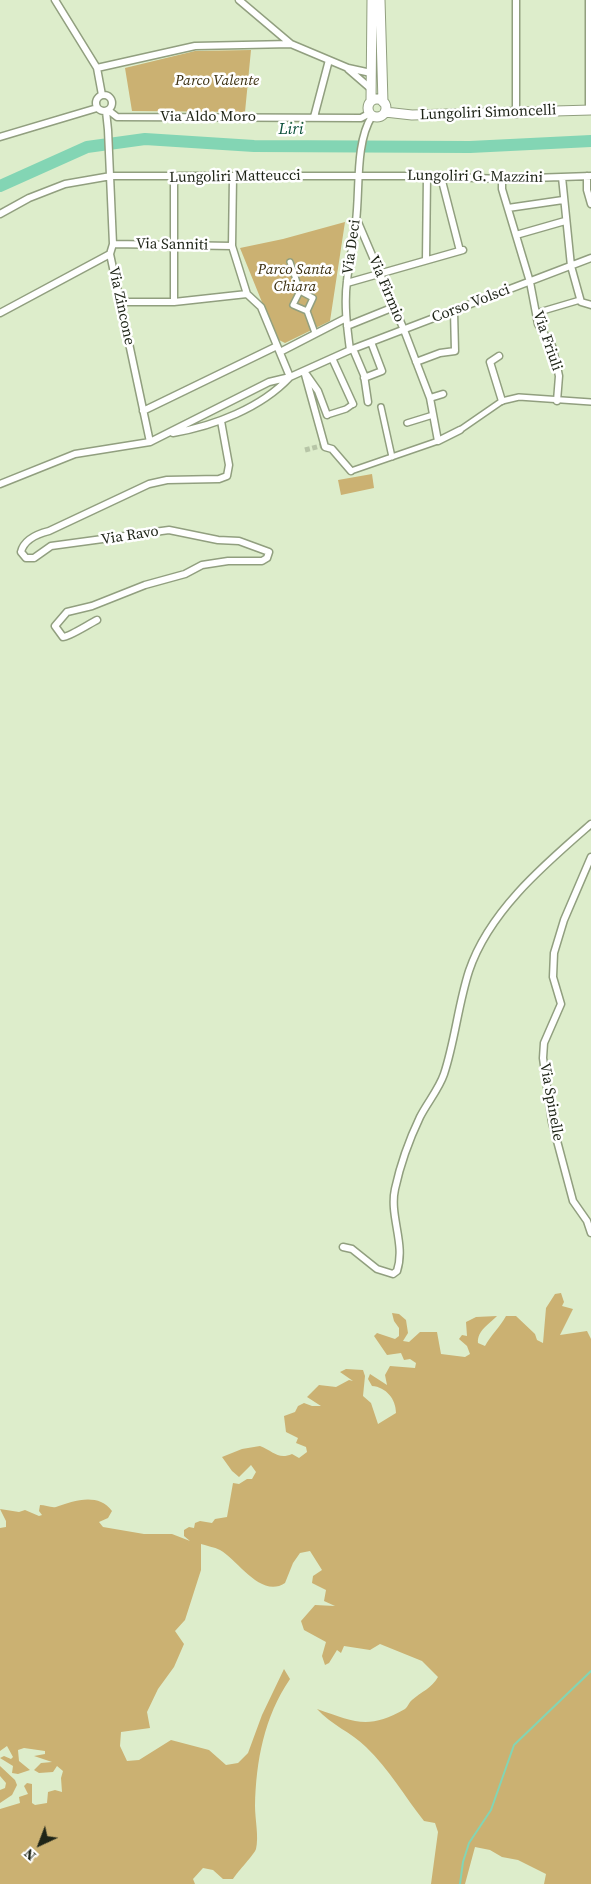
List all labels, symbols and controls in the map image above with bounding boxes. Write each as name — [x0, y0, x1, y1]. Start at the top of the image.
park label: Parco Valente — [175, 72, 259, 90]
street label: Lungoliri Simoncelli — [419, 102, 557, 124]
street label: Via Aldo Moro — [160, 108, 256, 126]
water label: Liri — [278, 120, 304, 140]
street label: Lungoliri Matteucci — [169, 167, 301, 187]
street label: Lungoliri G. Mazzini — [407, 167, 543, 187]
street label: Via Deci — [339, 218, 365, 276]
street label: Via Sanniti — [136, 235, 208, 255]
street label: Via Firmio — [364, 253, 408, 325]
park label: Parco Santa Chiara — [258, 261, 332, 296]
street label: Via Zincone — [104, 265, 138, 347]
street label: Corso Volsci — [429, 281, 513, 327]
street label: Via Friuli — [528, 309, 566, 373]
street label: Via Ravo — [100, 523, 160, 549]
street label: Via Spinelle — [535, 1061, 567, 1143]
north arrow — [15, 1819, 65, 1869]
text: N — [19, 1844, 40, 1866]

